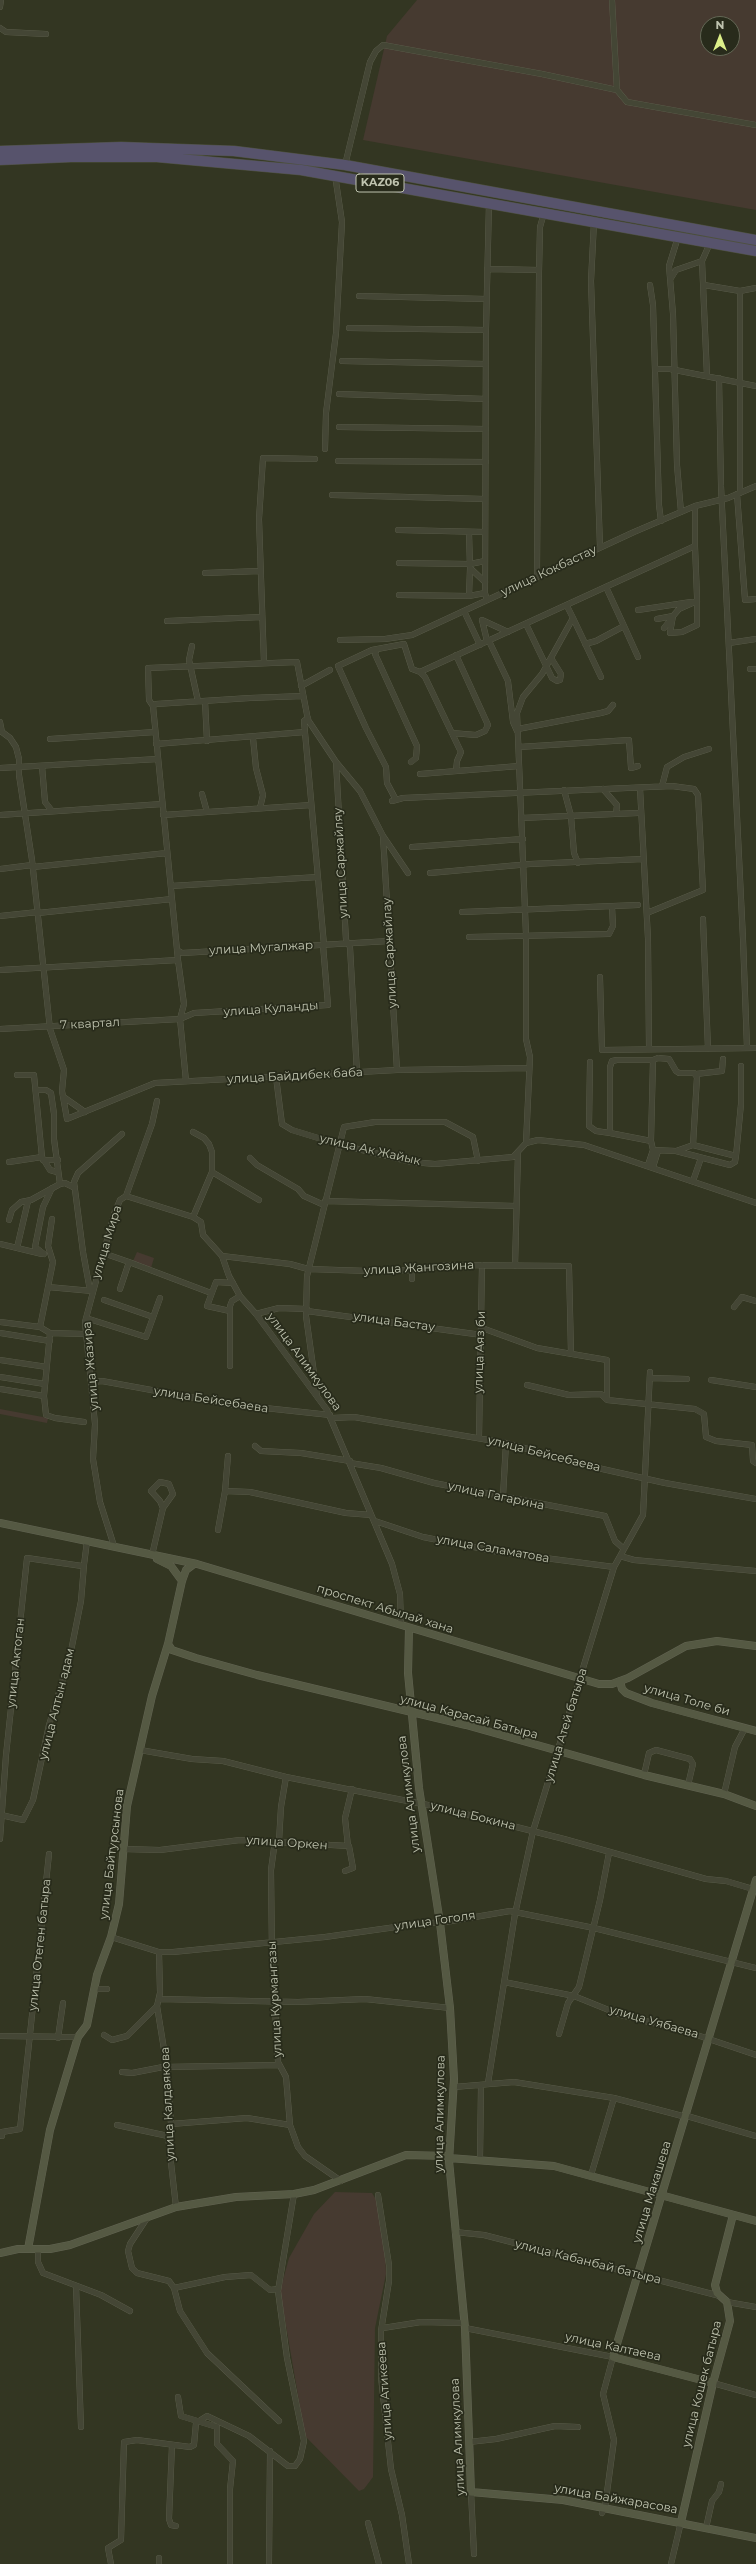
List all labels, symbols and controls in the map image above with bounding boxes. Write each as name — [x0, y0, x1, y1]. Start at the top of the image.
north arrow — [700, 16, 740, 56]
text: N — [716, 18, 724, 32]
road number: KАZ06 — [356, 174, 404, 192]
street label: улица Кокбастау — [499, 542, 599, 600]
street label: улица Саржайляу — [331, 807, 351, 919]
street label: улица Саржайлау — [380, 897, 400, 1009]
street label: улица Мугалжар — [209, 938, 313, 958]
street label: улица Куланды — [223, 999, 319, 1019]
street label: 7 квартал — [60, 1015, 120, 1033]
street label: улица Байдибек баба — [227, 1065, 363, 1087]
street label: улица Ак Жайык — [318, 1131, 422, 1169]
street label: улица Мира — [89, 1204, 125, 1280]
street label: улица Жангозина — [363, 1258, 475, 1278]
street label: улица Бастау — [352, 1309, 436, 1335]
street label: улица Алимкулова — [264, 1310, 344, 1414]
street label: улица Аяз би — [471, 1311, 489, 1393]
street label: улица Жазира — [80, 1321, 102, 1411]
street label: улица Бейсебаева — [153, 1384, 269, 1416]
street label: улица Бейсебаева — [486, 1433, 602, 1475]
street label: улица Гагарина — [446, 1479, 546, 1513]
street label: улица Саламатова — [435, 1532, 551, 1566]
street label: проспект Абылай хана — [315, 1581, 455, 1637]
street label: улица Актоган — [4, 1617, 28, 1709]
street label: улица Алтын адам — [36, 1647, 78, 1761]
street label: улица Атей батыра — [542, 1666, 590, 1784]
street label: улица Толе би — [642, 1681, 732, 1719]
street label: улица Карасай Батыра — [398, 1692, 540, 1742]
street label: улица Алимкулова — [395, 1735, 423, 1853]
street label: улица Байтурсынова — [97, 1788, 127, 1920]
street label: улица Бокина — [429, 1798, 517, 1834]
street label: улица Оркен — [246, 1833, 328, 1853]
street label: улица Отеген батыра — [26, 1878, 54, 2012]
street label: улица Гоголя — [394, 1908, 476, 1934]
street label: улица Курмангазы — [265, 1940, 285, 2058]
street label: улица Уябаева — [608, 2002, 700, 2042]
street label: улица Калдаякова — [158, 2047, 178, 2161]
street label: улица Алимкулова — [432, 2055, 448, 2173]
street label: улица Макашева — [630, 2139, 674, 2245]
street label: улица Кабанбай батыра — [513, 2237, 663, 2287]
street label: улица Кошек батыра — [679, 2319, 725, 2449]
street label: улица Калтаева — [564, 2330, 662, 2364]
street label: улица Атикеева — [374, 2341, 396, 2441]
street label: улица Алимкулова — [448, 2378, 468, 2496]
street label: улица Байжарасова — [553, 2481, 679, 2517]

